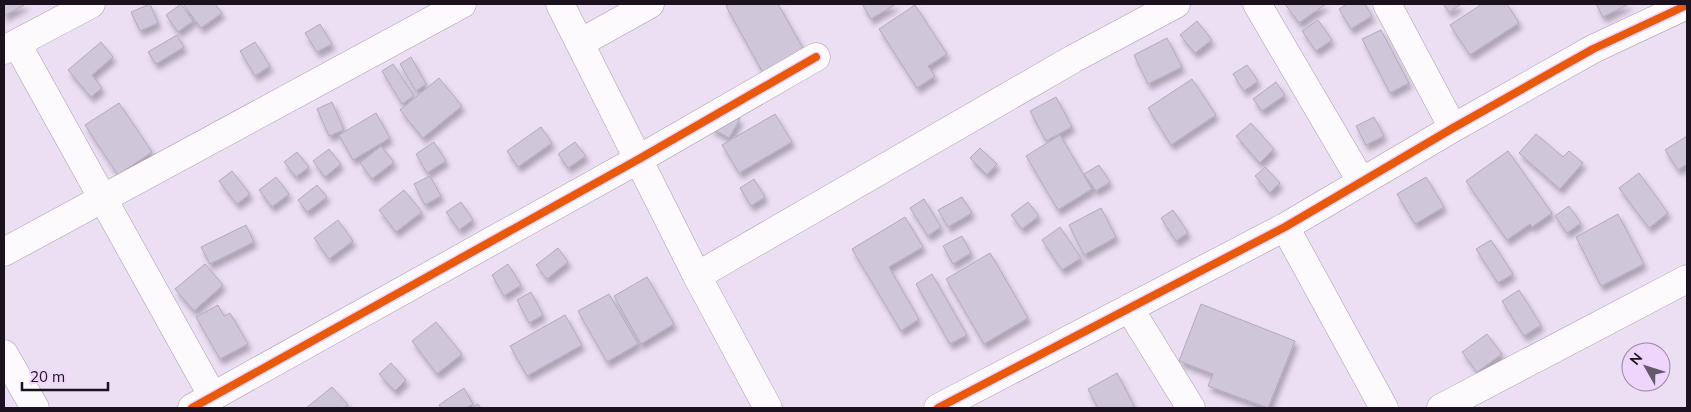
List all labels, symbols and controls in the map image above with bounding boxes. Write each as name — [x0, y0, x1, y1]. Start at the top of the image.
north arrow — [1621, 342, 1671, 392]
text: N — [1626, 349, 1646, 369]
scale bar — [22, 360, 109, 392]
text: 20 m — [30, 367, 65, 386]

